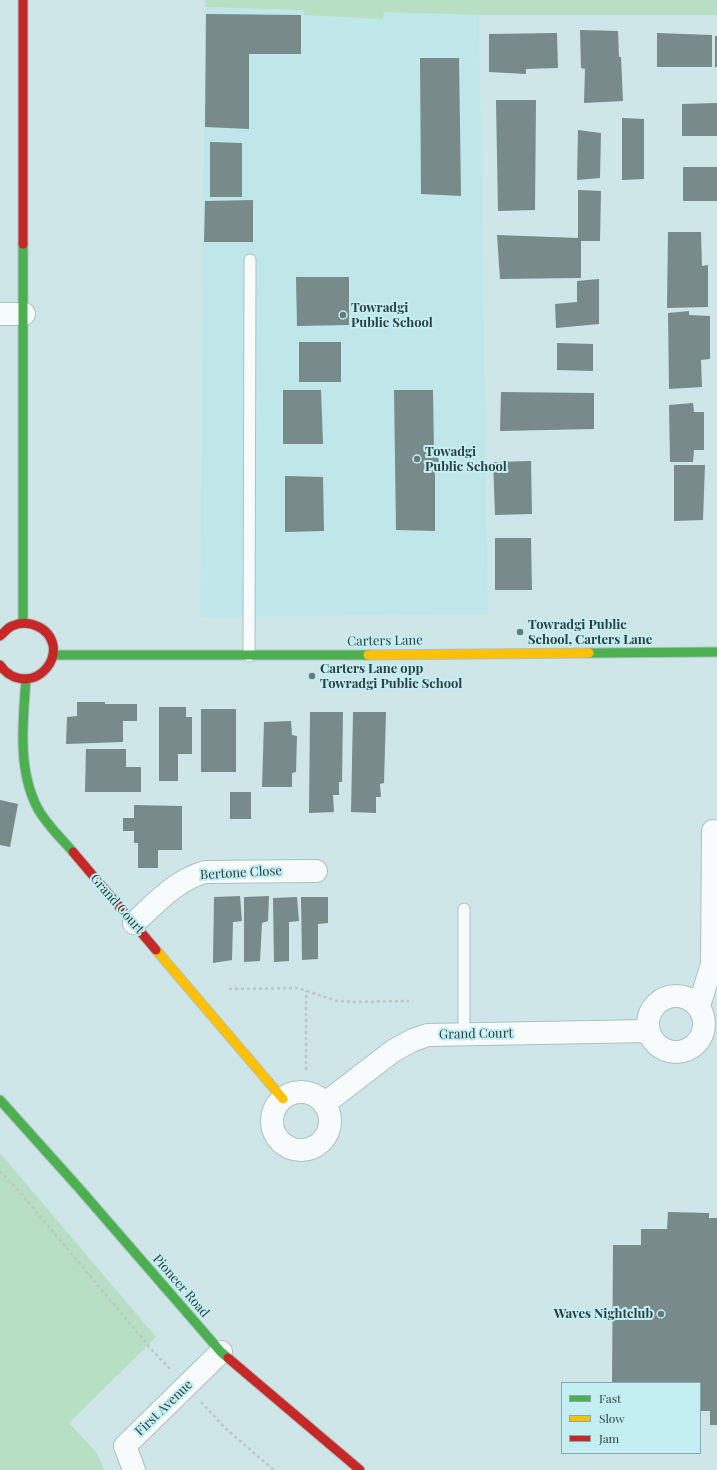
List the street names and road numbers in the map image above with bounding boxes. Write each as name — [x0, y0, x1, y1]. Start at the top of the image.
street label: Carters Lane — [347, 633, 423, 649]
street label: Bertone Close — [200, 863, 282, 883]
street label: Grand Court — [87, 871, 147, 937]
street label: Grand Court — [439, 1026, 513, 1042]
street label: Pioneer Road — [150, 1251, 212, 1321]
street label: First Avenue — [132, 1377, 196, 1439]

